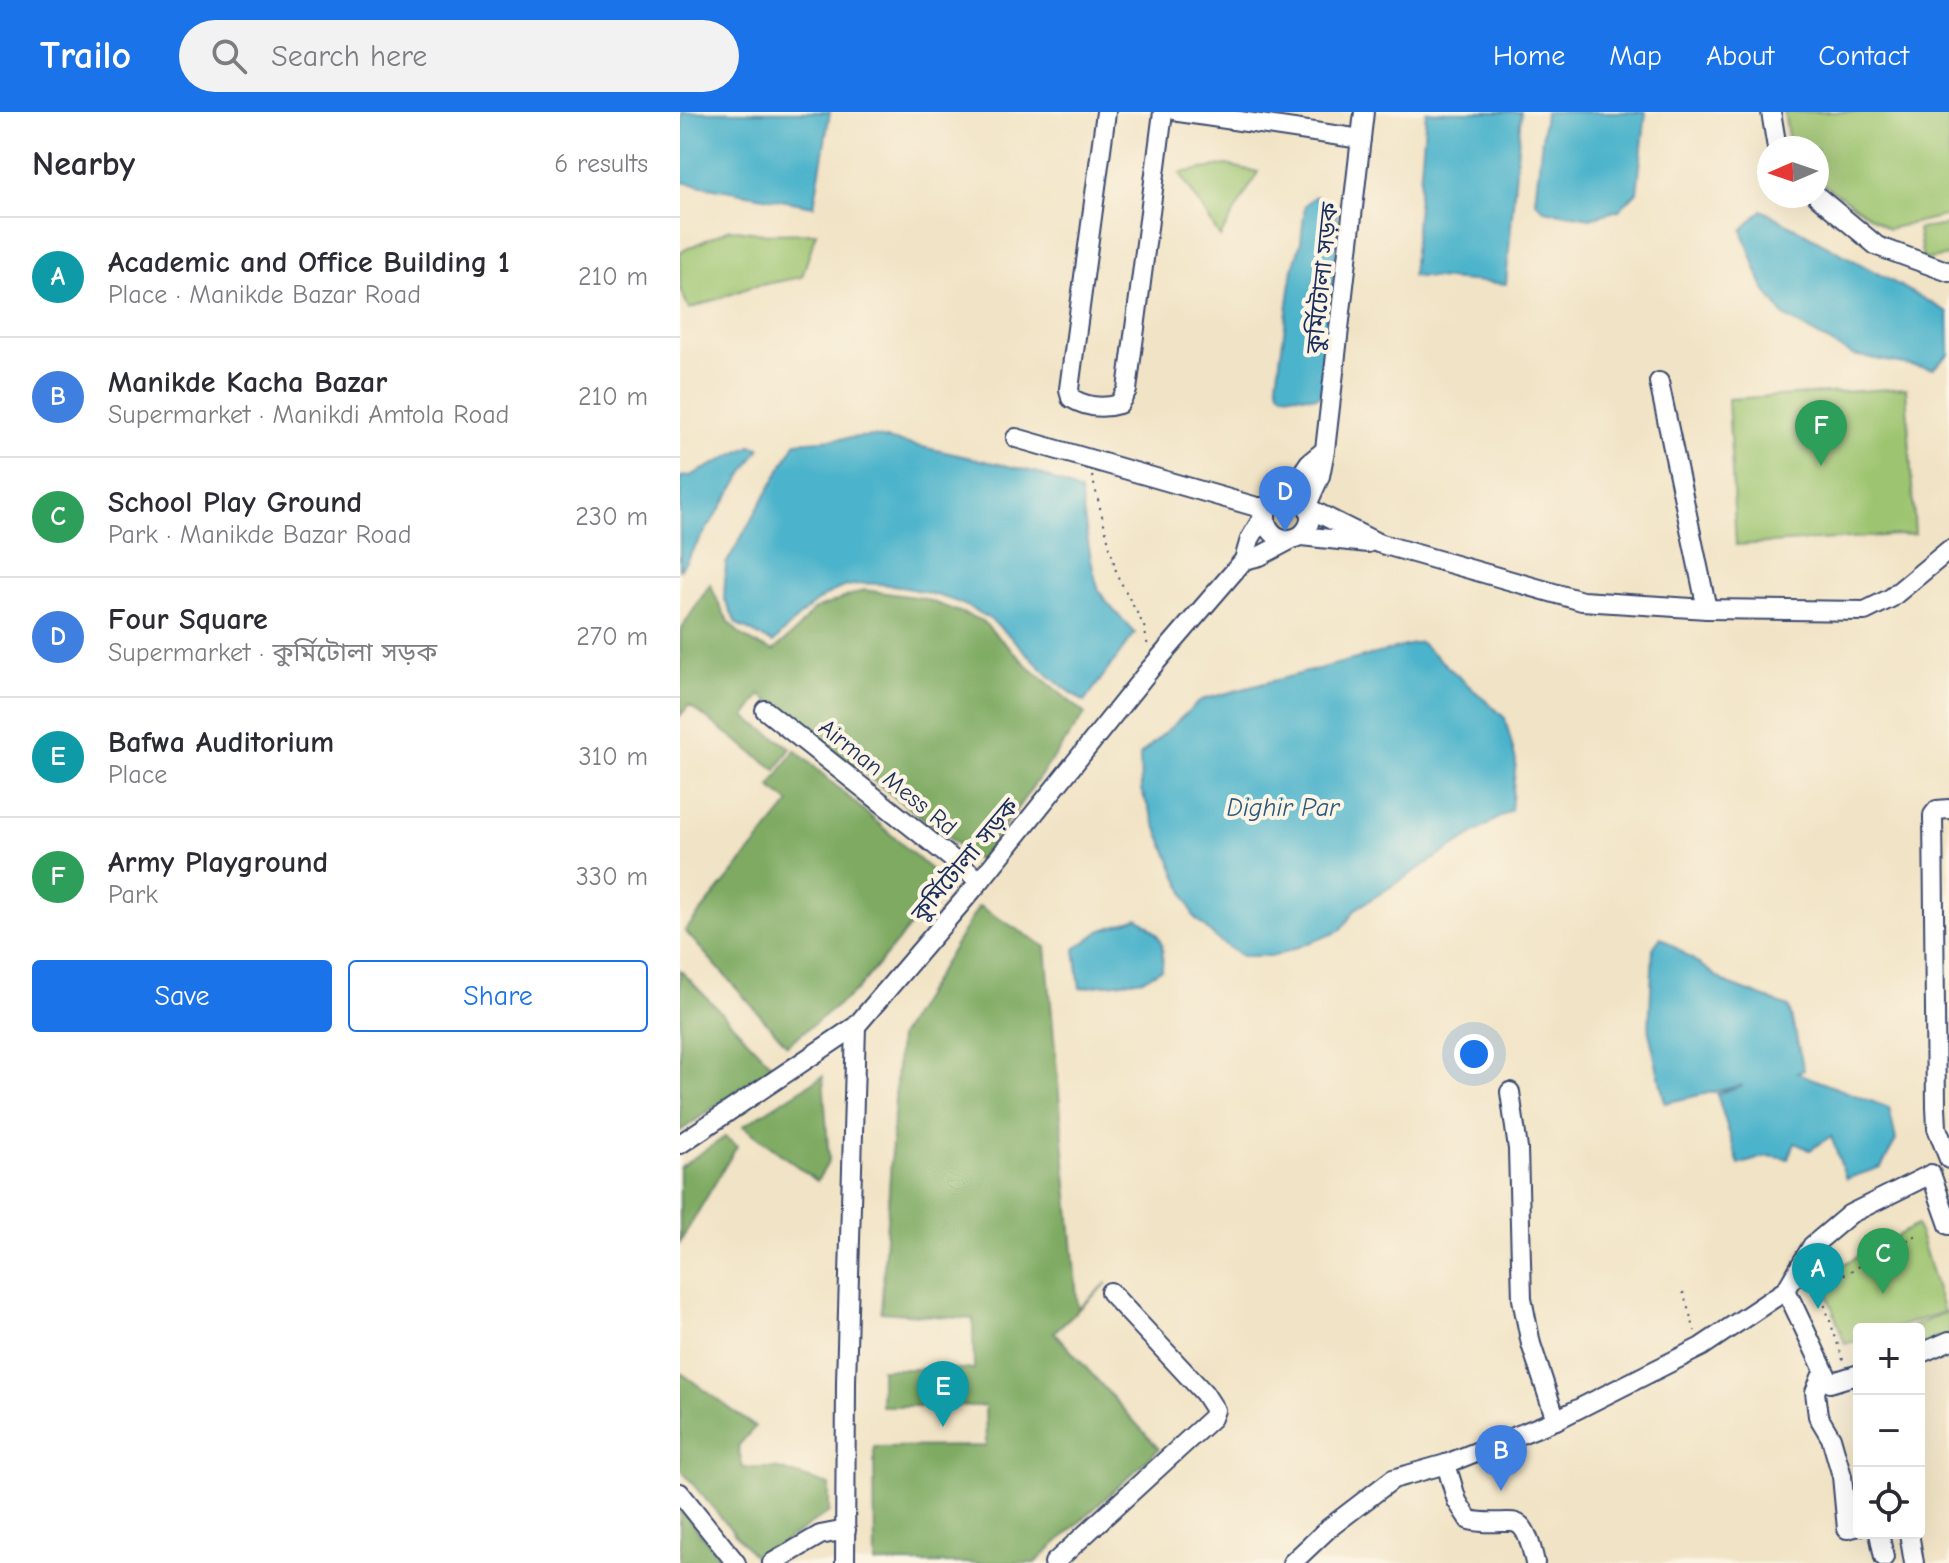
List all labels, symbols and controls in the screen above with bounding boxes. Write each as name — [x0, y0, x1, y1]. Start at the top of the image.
search box — [179, 20, 739, 92]
text: Trailo — [40, 34, 131, 78]
icon: search — [207, 34, 251, 78]
text: Search here — [271, 39, 427, 74]
text: Home — [1493, 40, 1565, 72]
text: Map — [1609, 40, 1662, 72]
text: About — [1706, 40, 1774, 72]
text: Contact — [1818, 40, 1909, 72]
north arrow — [1757, 136, 1829, 208]
text: Nearby — [32, 144, 135, 184]
text: 6 results — [554, 149, 648, 179]
street label: কুর্মিটোলা সড়ক — [1299, 200, 1344, 356]
text: Academic and Office Building 1 — [108, 245, 510, 280]
text: A — [51, 262, 65, 292]
text: 210 m — [578, 262, 648, 292]
text: Place · Manikde Bazar Road — [108, 280, 421, 310]
text: Manikde Kacha Bazar — [108, 365, 387, 400]
text: B — [50, 382, 66, 412]
text: 210 m — [578, 382, 648, 412]
text: Supermarket · Manikdi Amtola Road — [108, 400, 509, 430]
pin: F — [1795, 400, 1847, 466]
pin: D — [1259, 466, 1311, 532]
text: School Play Ground — [108, 485, 362, 520]
text: C — [50, 502, 66, 532]
text: 230 m — [575, 502, 648, 532]
text: Park · Manikde Bazar Road — [108, 520, 412, 550]
text: Four Square — [108, 602, 268, 637]
text: D — [50, 622, 66, 652]
text: 270 m — [576, 622, 648, 652]
text: Supermarket · কুর্মিটোলা সড়ক — [108, 638, 437, 668]
street label: Airman Mess Rd — [813, 713, 963, 841]
text: Bafwa Auditorium — [108, 725, 334, 760]
text: E — [50, 742, 66, 772]
text: 310 m — [579, 742, 648, 772]
text: Place — [108, 760, 167, 790]
street label: কুর্মিটোলা সড়ক — [904, 792, 1025, 928]
water label: Dighir Par — [1227, 793, 1341, 823]
text: Army Playground — [108, 845, 328, 880]
text: F — [50, 862, 66, 892]
text: 330 m — [576, 862, 648, 892]
text: Park — [108, 880, 158, 910]
button: Save — [32, 960, 332, 1032]
button: Share — [348, 960, 648, 1032]
your location — [1454, 1034, 1494, 1074]
pin: C — [1857, 1228, 1909, 1294]
pin: A — [1792, 1243, 1844, 1309]
map controls — [1853, 1323, 1925, 1539]
button: + — [1853, 1323, 1925, 1395]
pin: E — [917, 1361, 969, 1427]
button: − — [1853, 1395, 1925, 1467]
pin: B — [1475, 1425, 1527, 1491]
button: locate — [1853, 1467, 1925, 1539]

